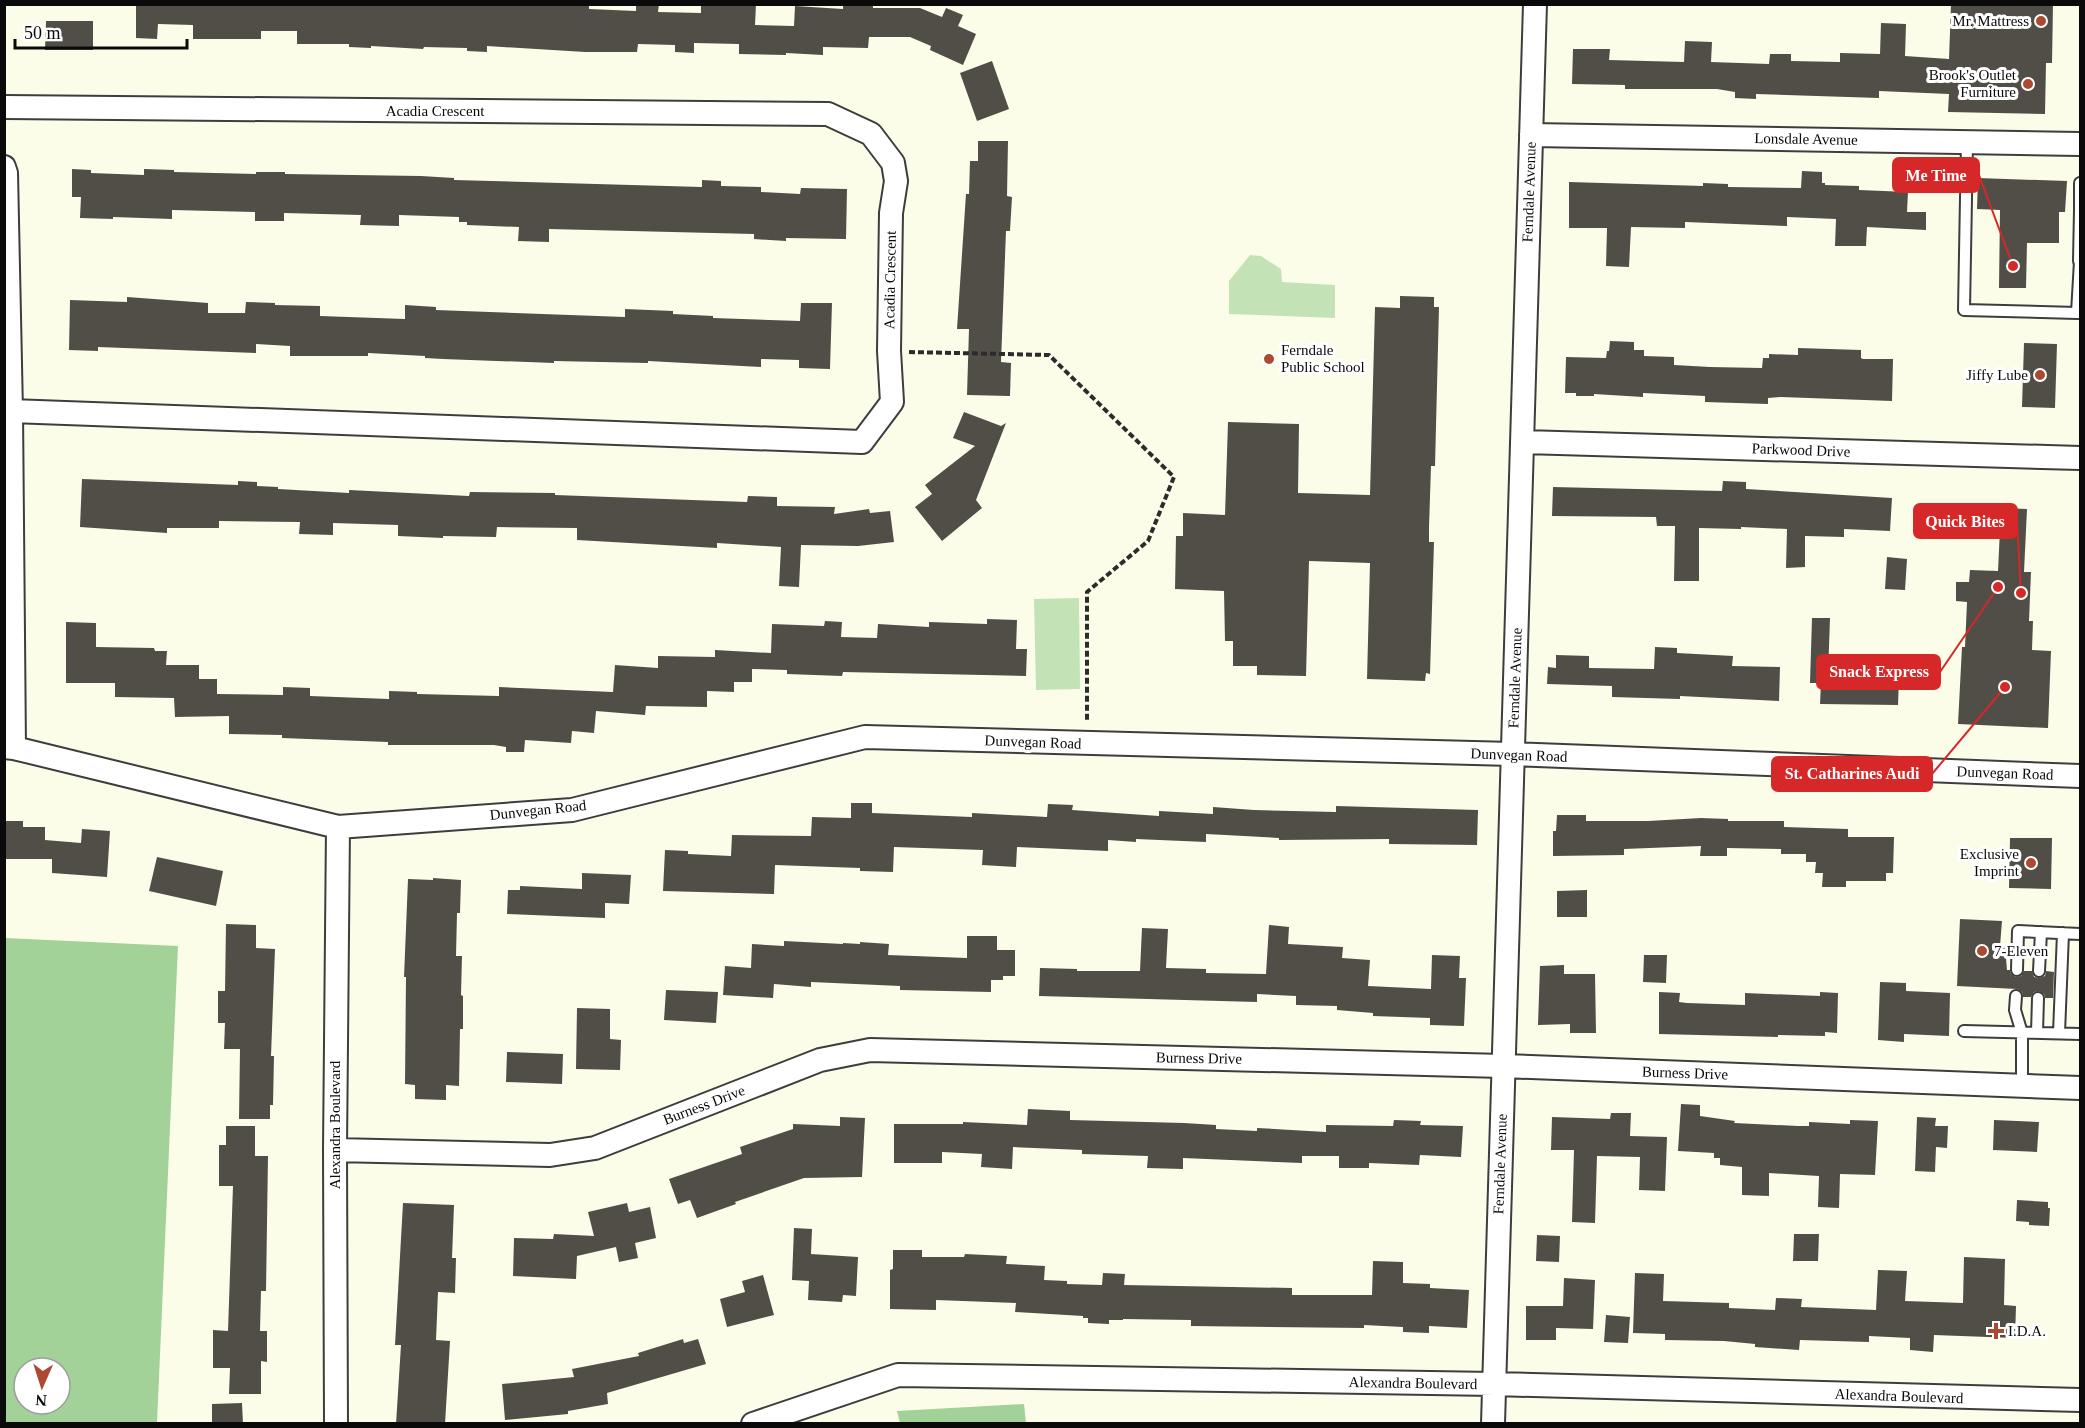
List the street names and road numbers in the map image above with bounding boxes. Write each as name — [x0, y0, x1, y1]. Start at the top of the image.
street label: Acadia Crescent — [386, 103, 485, 119]
street label: Lonsdale Avenue — [1754, 130, 1858, 148]
street label: Ferndale Avenue — [1519, 141, 1539, 243]
street label: Acadia Crescent — [881, 230, 899, 329]
street label: Parkwood Drive — [1751, 440, 1851, 460]
street label: Ferndale Avenue — [1505, 627, 1525, 729]
street label: Dunvegan Road — [984, 732, 1082, 752]
street label: Dunvegan Road — [1470, 745, 1568, 765]
street label: Dunvegan Road — [1956, 763, 2054, 783]
street label: Dunvegan Road — [489, 797, 588, 823]
street label: Burness Drive — [1156, 1049, 1243, 1067]
street label: Alexandra Boulevard — [327, 1060, 343, 1189]
street label: Burness Drive — [1642, 1063, 1729, 1083]
street label: Burness Drive — [661, 1082, 747, 1128]
street label: Ferndale Avenue — [1490, 1113, 1510, 1215]
street label: Alexandra Boulevard — [1349, 1374, 1478, 1392]
street label: Alexandra Boulevard — [1834, 1386, 1964, 1406]

